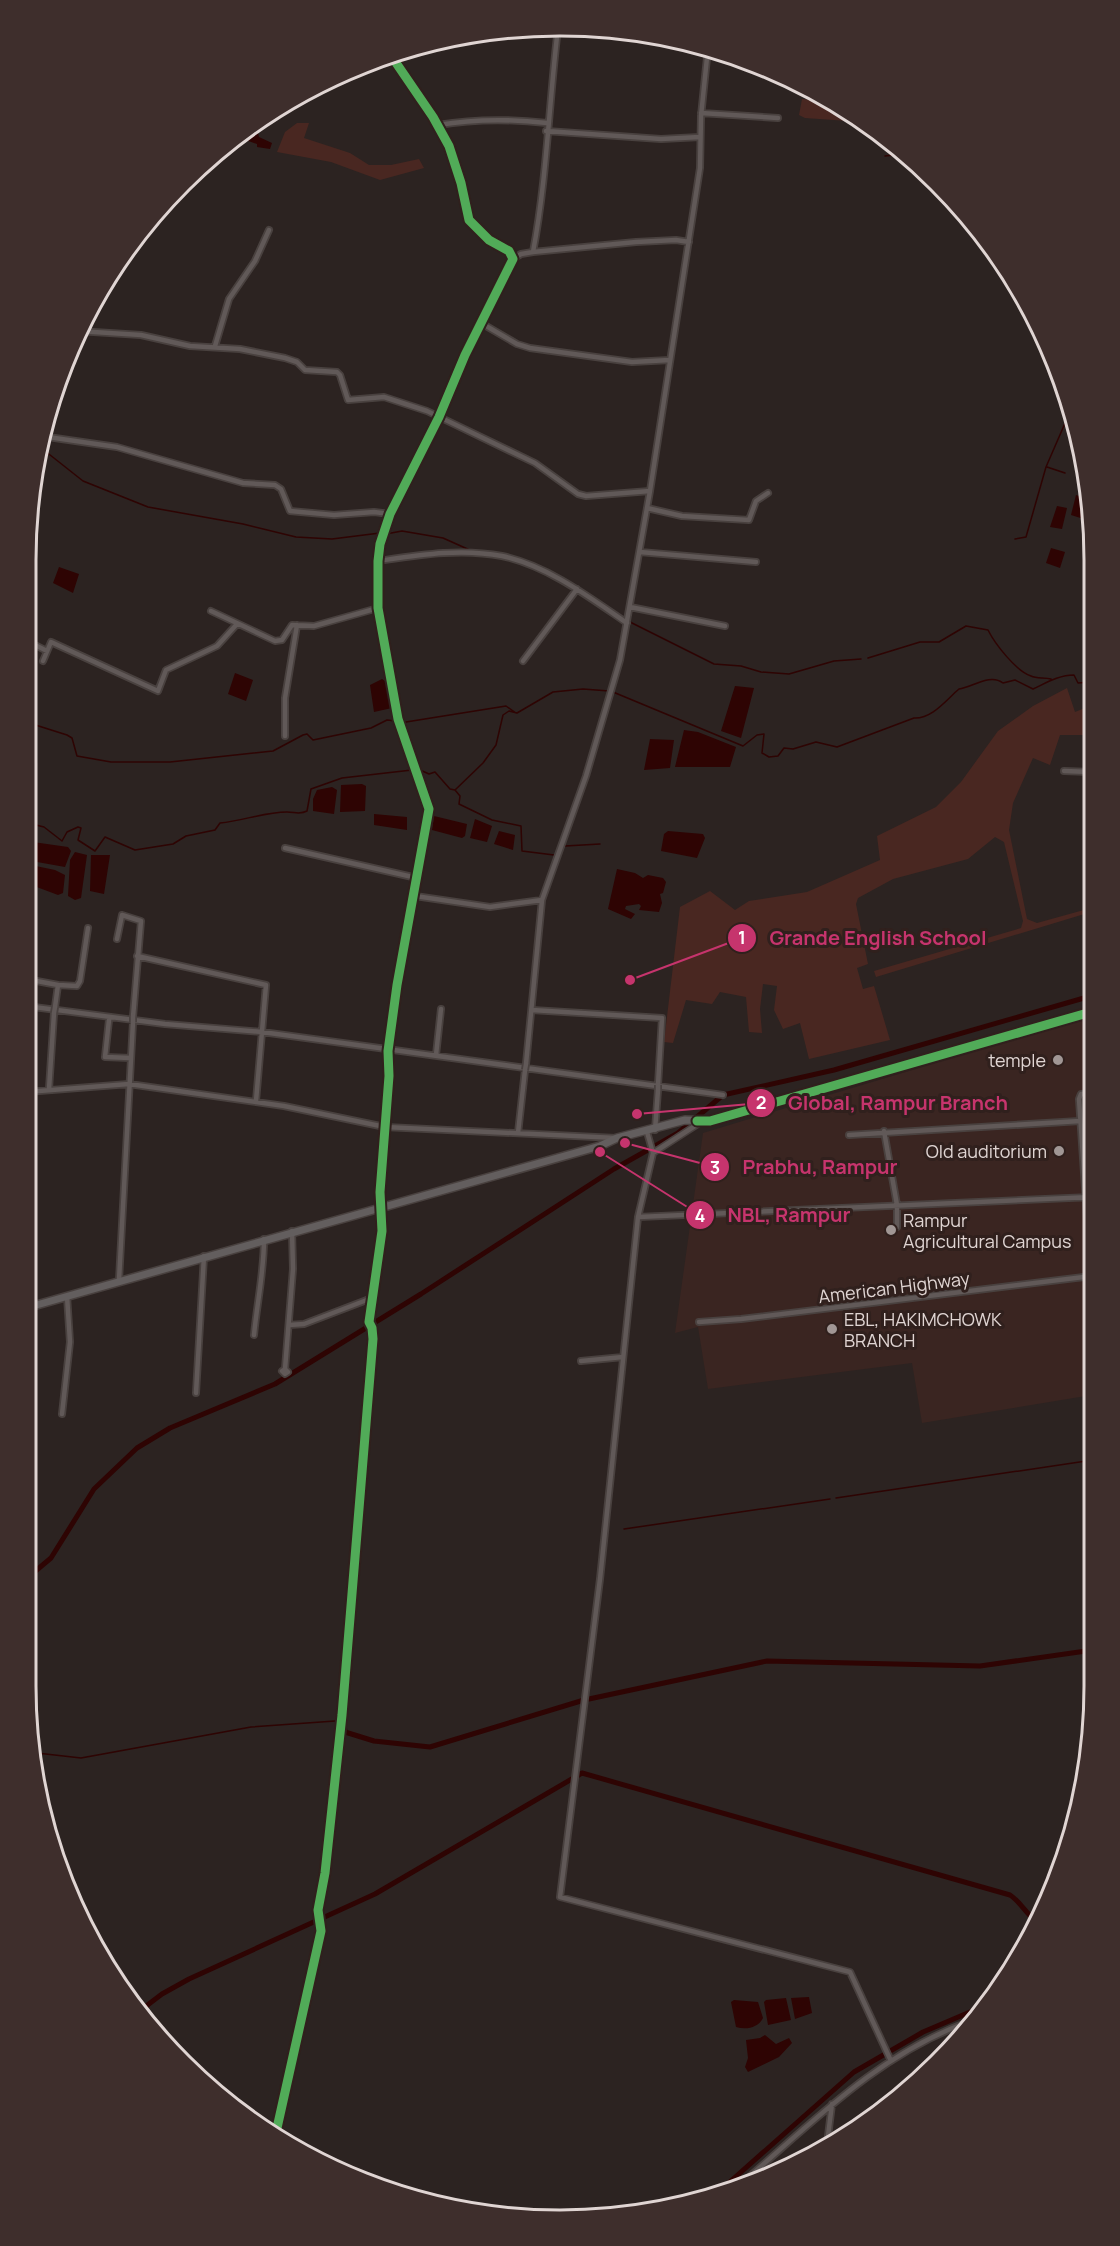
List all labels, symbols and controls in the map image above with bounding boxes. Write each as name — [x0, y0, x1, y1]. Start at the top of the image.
callout: Grande English School — [727, 919, 998, 957]
text: Grande English School — [769, 924, 987, 951]
text: 1 — [738, 925, 746, 949]
place label: temple — [988, 1048, 1046, 1072]
marker: temple — [1051, 1053, 1065, 1067]
callout: Global, Rampur Branch — [746, 1084, 1020, 1122]
text: Global, Rampur Branch — [788, 1089, 1008, 1116]
text: 2 — [756, 1090, 766, 1114]
place label: Old auditorium — [926, 1139, 1047, 1163]
marker: Old auditorium — [1052, 1144, 1066, 1158]
callout: Prabhu, Rampur — [700, 1148, 909, 1186]
text: Prabhu, Rampur — [743, 1153, 897, 1180]
text: 3 — [710, 1155, 720, 1179]
callout: NBL, Rampur — [685, 1196, 863, 1234]
text: NBL, Rampur — [727, 1201, 851, 1228]
text: 4 — [695, 1203, 706, 1227]
place label: Rampur Agricultural Campus — [903, 1208, 1071, 1253]
marker: Rampur Agricultural Campus — [884, 1223, 898, 1237]
street label: American Highway — [817, 1266, 971, 1308]
place label: EBL, HAKIMCHOWK BRANCH — [844, 1307, 1002, 1352]
marker: EBL, HAKIMCHOWK BRANCH — [825, 1322, 839, 1336]

